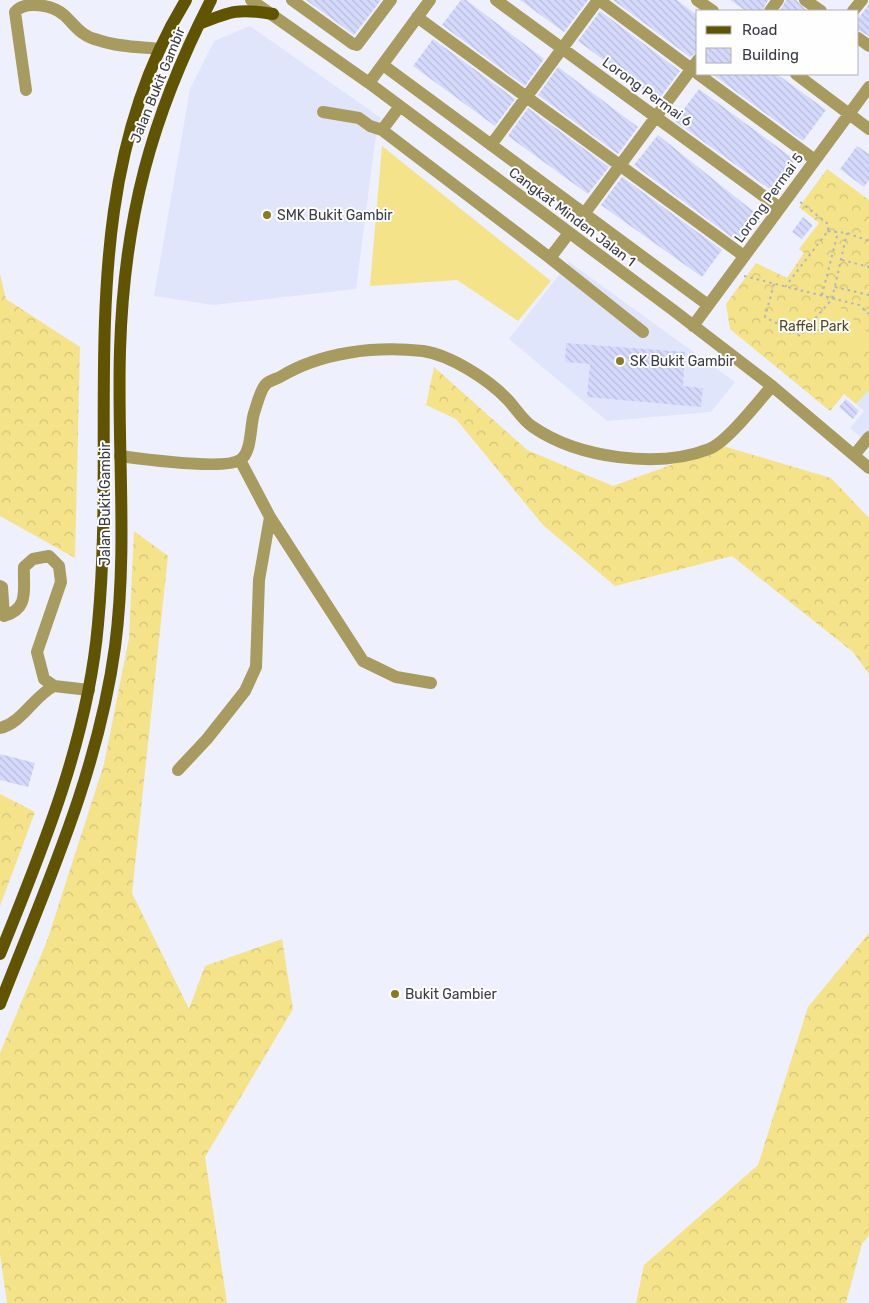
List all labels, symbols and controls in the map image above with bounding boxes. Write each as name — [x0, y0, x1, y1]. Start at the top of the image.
legend — [696, 10, 859, 75]
text: Road — [742, 21, 778, 39]
street label: Jalan Bukit Gambir — [127, 24, 189, 146]
text: Building — [742, 46, 799, 64]
street label: Lorong Permai 6 — [599, 54, 695, 130]
street label: Lorong Permai 5 — [731, 150, 807, 246]
street label: Cangkat Minden Jalan 1 — [505, 164, 639, 270]
place label: SMK Bukit Gambir — [277, 207, 393, 224]
marker: SMK Bukit Gambir — [261, 209, 273, 221]
park label: Raffel Park — [779, 318, 850, 335]
place label: SK Bukit Gambir — [630, 353, 735, 370]
marker: SK Bukit Gambir — [614, 355, 626, 367]
street label: Jalan Bukit Gambir — [97, 442, 114, 566]
place label: Bukit Gambier — [405, 986, 498, 1003]
marker: Bukit Gambier — [389, 988, 401, 1000]

